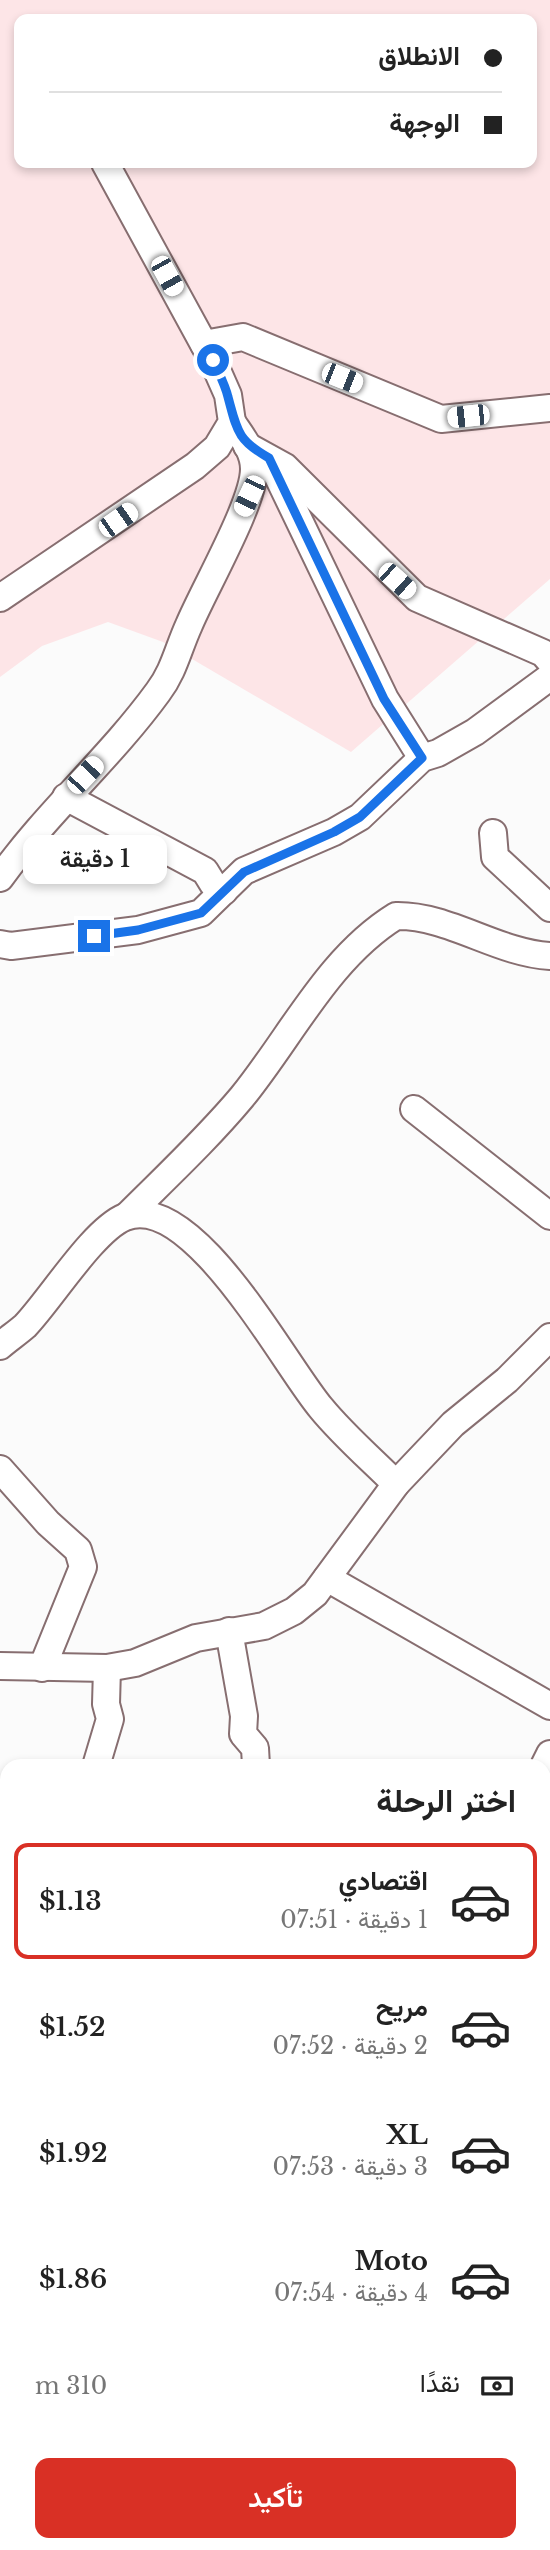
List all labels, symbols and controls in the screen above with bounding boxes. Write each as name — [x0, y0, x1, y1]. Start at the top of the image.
text: الانطلاق — [378, 40, 460, 72]
text: الوجهة — [389, 107, 460, 139]
car — [148, 253, 187, 299]
route start — [197, 344, 229, 376]
car — [319, 360, 366, 396]
car — [447, 403, 490, 429]
car — [231, 473, 268, 519]
car — [95, 499, 142, 541]
car — [375, 559, 420, 603]
car — [63, 752, 108, 798]
callout: 1 دقيقة — [22, 834, 166, 884]
text: 1 دقيقة — [60, 845, 130, 873]
route end — [78, 920, 110, 952]
text: اختر الرحلة — [376, 1781, 516, 1821]
text: اقتصادي — [339, 1865, 428, 1897]
icon: car — [449, 1870, 512, 1933]
text: $1.13 — [39, 1885, 102, 1917]
text: 1 دقيقة · 07:51 — [280, 1906, 428, 1934]
text: مريح — [376, 1991, 428, 2023]
icon: car — [449, 1996, 512, 2059]
text: $1.52 — [39, 2011, 106, 2043]
text: 2 دقيقة · 07:52 — [272, 2032, 428, 2060]
text: XL — [386, 2119, 428, 2151]
icon: car — [449, 2122, 512, 2185]
text: $1.92 — [39, 2137, 108, 2169]
text: 3 دقيقة · 07:53 — [272, 2153, 428, 2181]
text: Moto — [355, 2245, 428, 2277]
icon: car — [449, 2248, 512, 2311]
text: $1.86 — [39, 2263, 107, 2295]
text: 4 دقيقة · 07:54 — [274, 2279, 428, 2307]
text: نقدًا — [420, 2367, 460, 2399]
icon: cash — [478, 2367, 516, 2405]
text: 310 m — [35, 2372, 107, 2400]
button: تأكيد — [35, 2458, 516, 2538]

